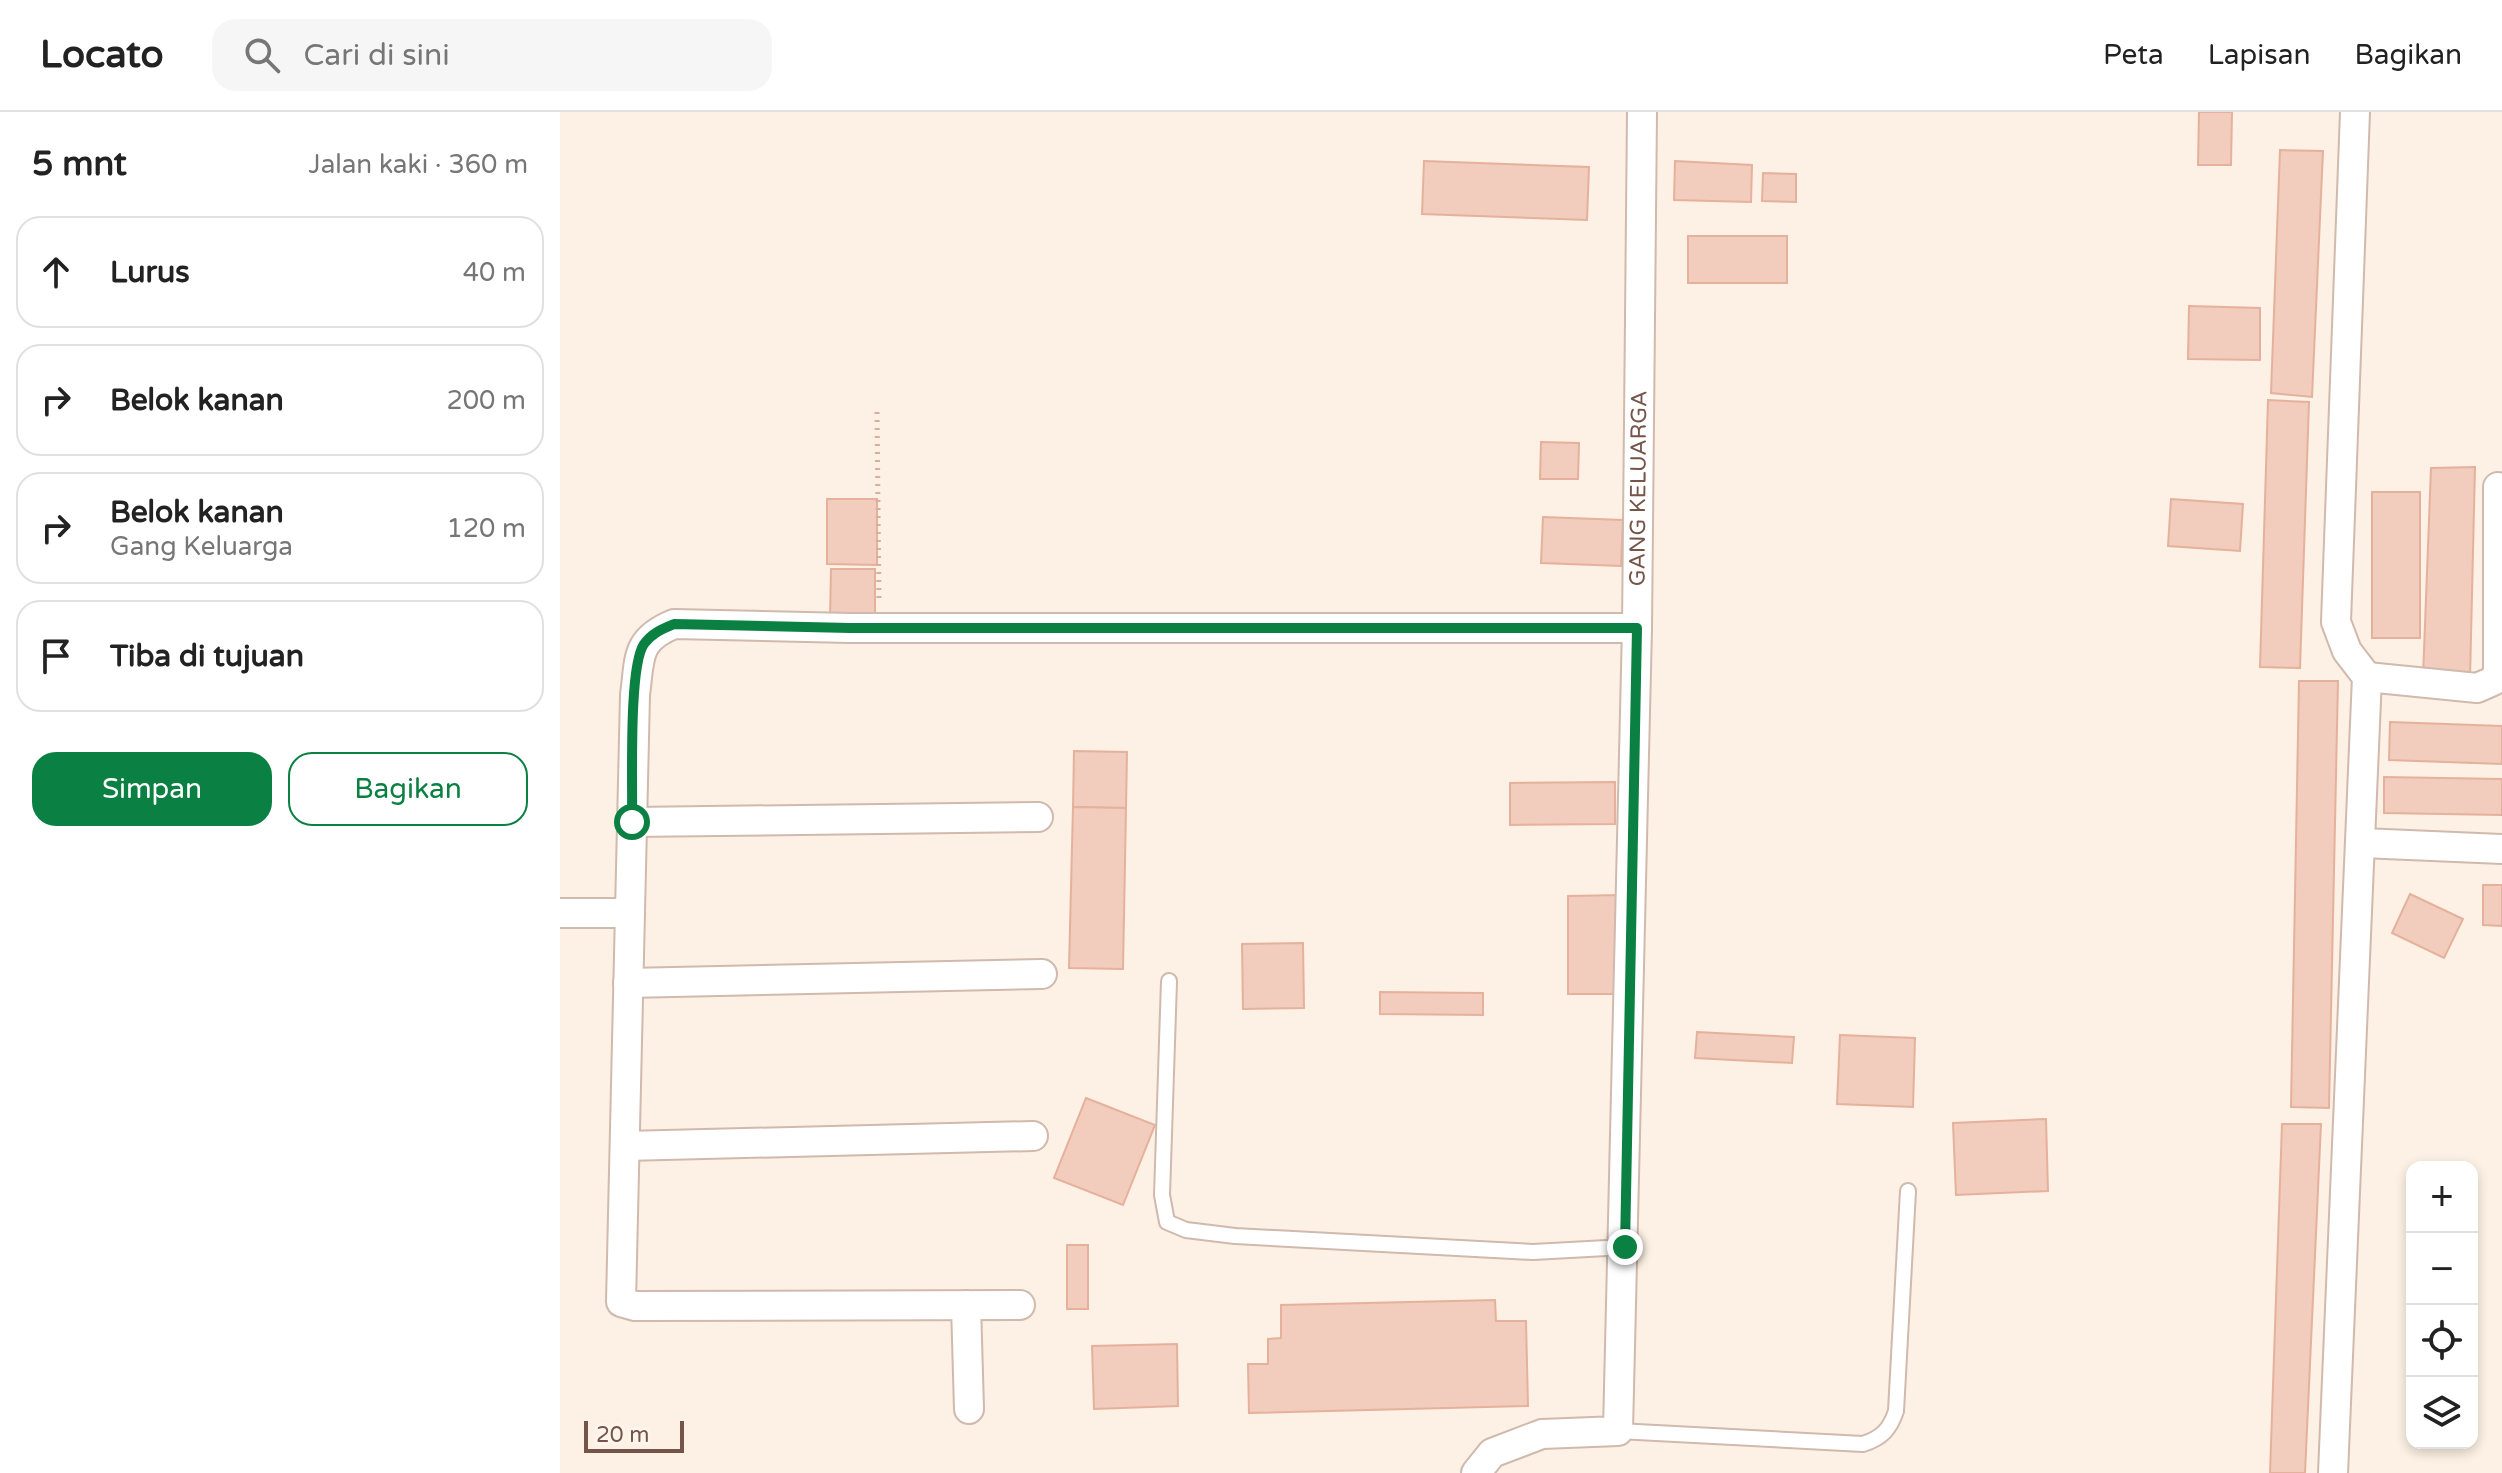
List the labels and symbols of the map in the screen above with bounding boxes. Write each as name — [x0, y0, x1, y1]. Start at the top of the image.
street label: GANG KELUARGA — [1624, 390, 1652, 586]
route start — [614, 804, 650, 840]
route end — [1607, 1229, 1643, 1265]
scale bar — [584, 1417, 684, 1453]

